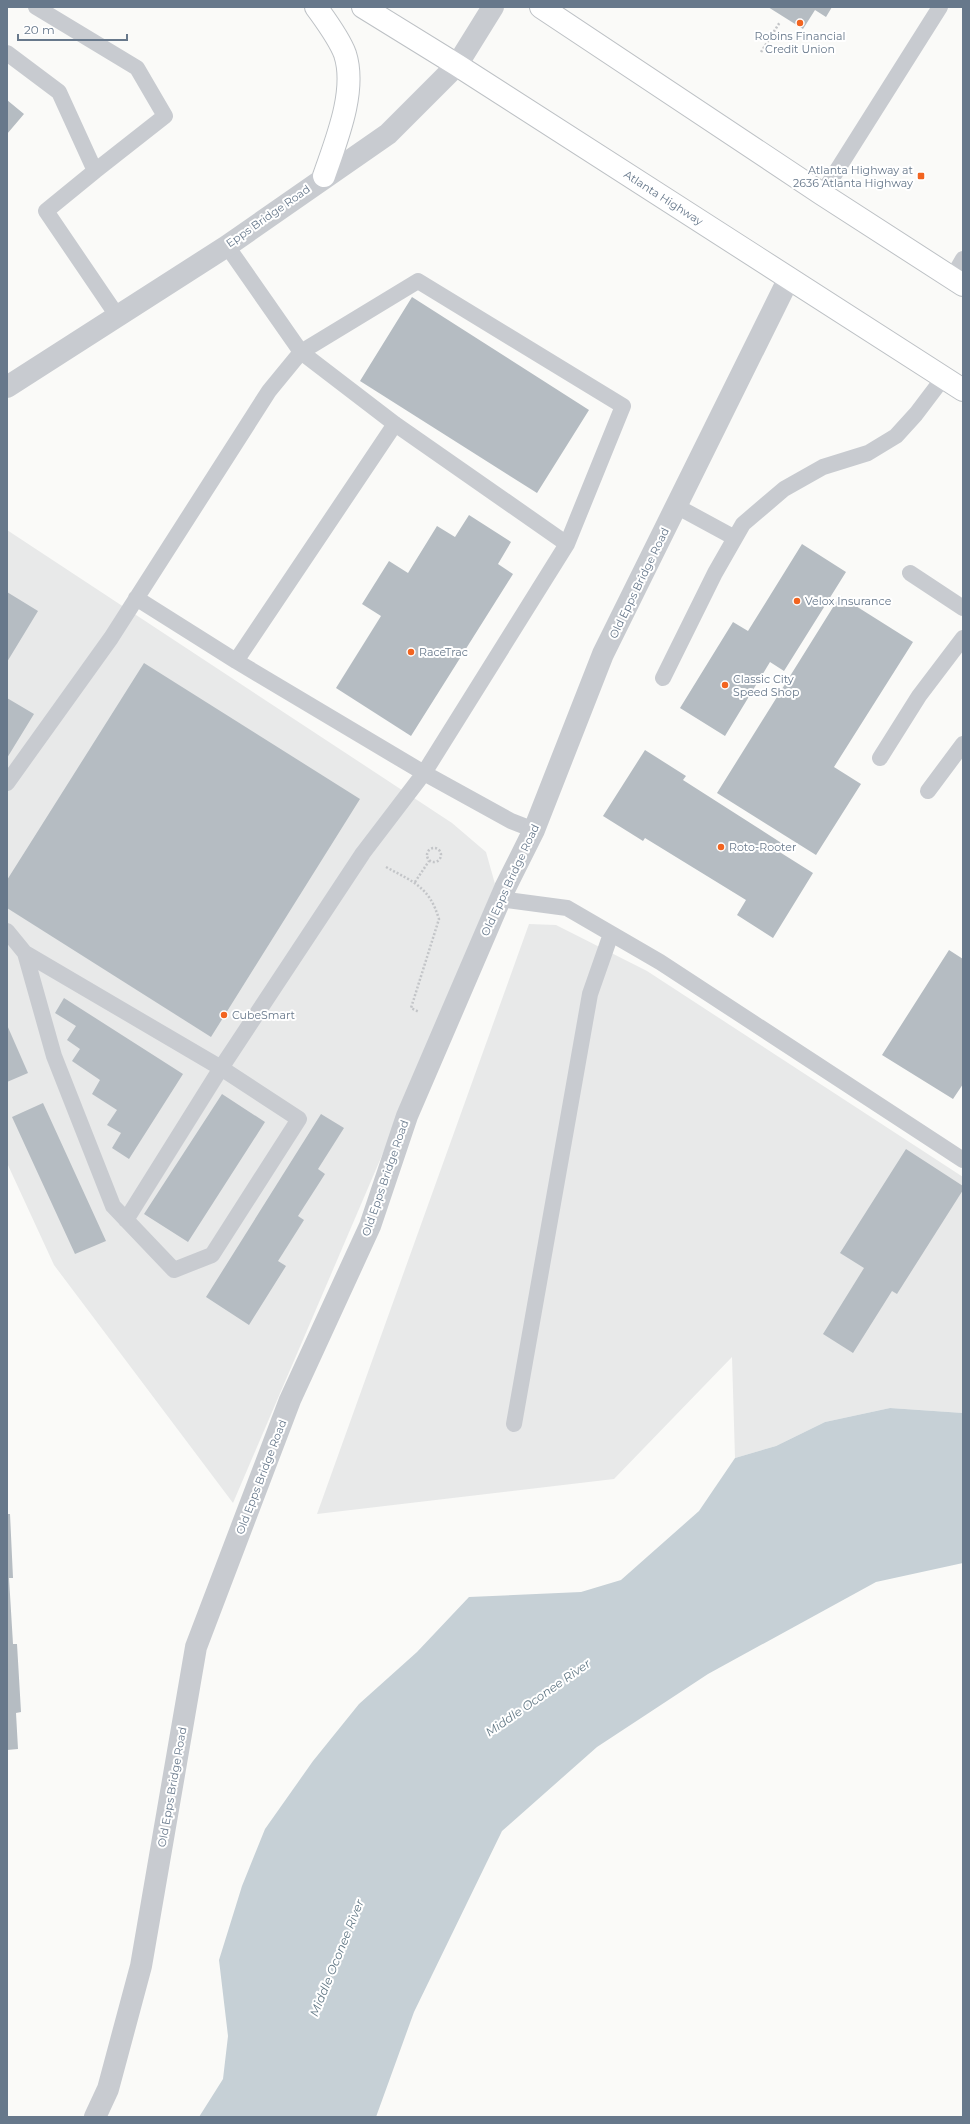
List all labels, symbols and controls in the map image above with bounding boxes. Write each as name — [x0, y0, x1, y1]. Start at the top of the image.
scale bar — [18, 16, 127, 42]
marker: Robins Financial Credit Union — [795, 18, 805, 28]
text: 20 m — [24, 22, 55, 37]
place label: Robins Financial Credit Union — [755, 29, 845, 56]
place label: Atlanta Highway at 2636 Atlanta Highway — [793, 163, 914, 190]
street label: Atlanta Highway — [621, 167, 706, 228]
marker: Atlanta Highway at 2636 Atlanta Highway — [916, 171, 926, 181]
street label: Epps Bridge Road — [223, 182, 313, 250]
street label: Old Epps Bridge Road — [606, 525, 672, 641]
place label: Velox Insurance — [805, 594, 892, 608]
marker: Velox Insurance — [792, 596, 802, 606]
place label: RaceTrac — [419, 645, 468, 659]
marker: RaceTrac — [406, 647, 416, 657]
place label: Classic City Speed Shop — [733, 672, 799, 699]
marker: Classic City Speed Shop — [720, 680, 730, 690]
street label: Old Epps Bridge Road — [478, 822, 542, 938]
place label: Roto-Rooter — [729, 840, 796, 854]
marker: Roto-Rooter — [716, 842, 726, 852]
place label: CubeSmart — [232, 1008, 296, 1022]
marker: CubeSmart — [219, 1010, 229, 1020]
street label: Old Epps Bridge Road — [359, 1118, 411, 1238]
street label: Old Epps Bridge Road — [233, 1418, 289, 1536]
water label: Middle Oconee River — [482, 1656, 593, 1740]
street label: Old Epps Bridge Road — [155, 1726, 189, 1848]
water label: Middle Oconee River — [306, 1897, 367, 2019]

